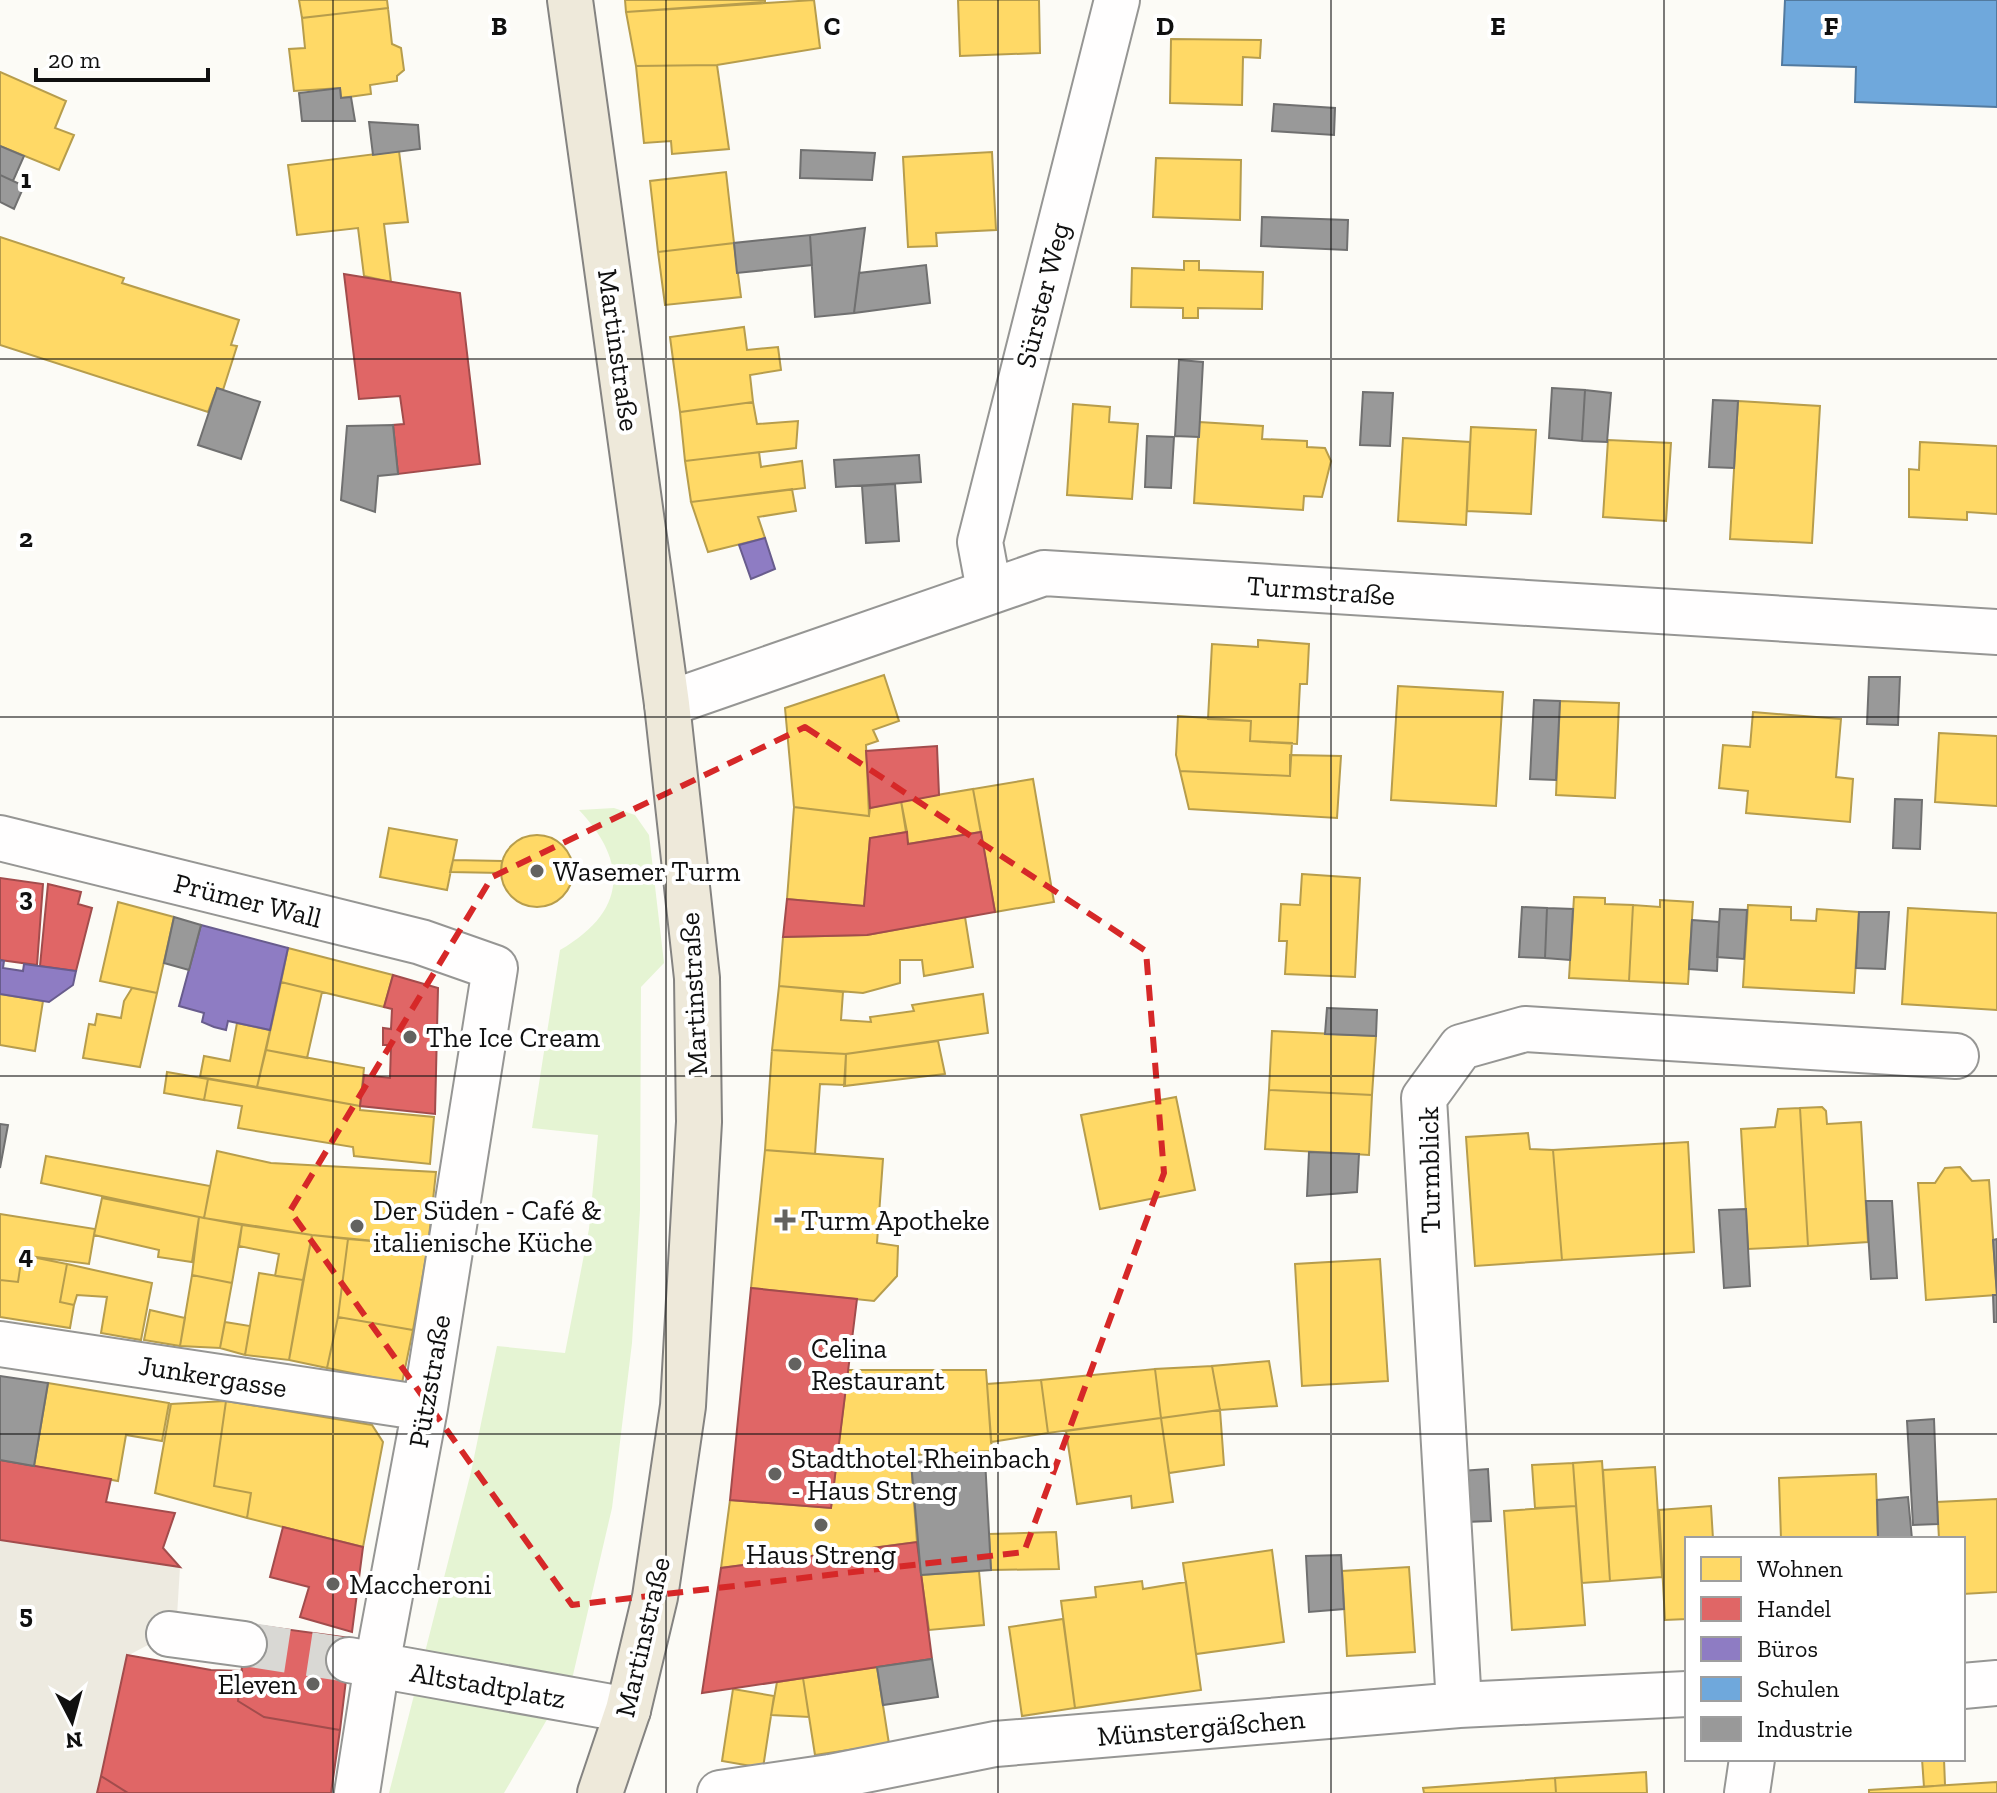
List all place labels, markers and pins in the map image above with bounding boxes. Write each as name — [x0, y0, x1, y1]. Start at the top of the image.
place label: Wasemer Turm — [553, 855, 740, 888]
marker: Wasemer Turm — [528, 862, 546, 880]
place label: The Ice Cream — [426, 1021, 600, 1054]
marker: The Ice Cream — [401, 1028, 419, 1046]
place label: Der Süden - Café & italienische Küche — [373, 1194, 602, 1259]
place label: Turm Apotheke — [801, 1204, 990, 1237]
marker: Turm Apotheke — [776, 1211, 794, 1229]
marker: Der Süden - Café & italienische Küche — [348, 1217, 366, 1235]
place label: Celina Restaurant — [811, 1332, 945, 1397]
marker: Celina Restaurant — [786, 1355, 804, 1373]
place label: Stadthotel Rheinbach - Haus Streng — [791, 1442, 1050, 1507]
marker: Stadthotel Rheinbach - Haus Streng — [766, 1465, 784, 1483]
marker: Haus Streng — [812, 1516, 830, 1534]
place label: Haus Streng — [746, 1538, 896, 1571]
place label: Maccheroni — [349, 1568, 492, 1601]
marker: Maccheroni — [324, 1575, 342, 1593]
place label: Eleven — [217, 1668, 297, 1701]
marker: Eleven — [304, 1675, 322, 1693]

